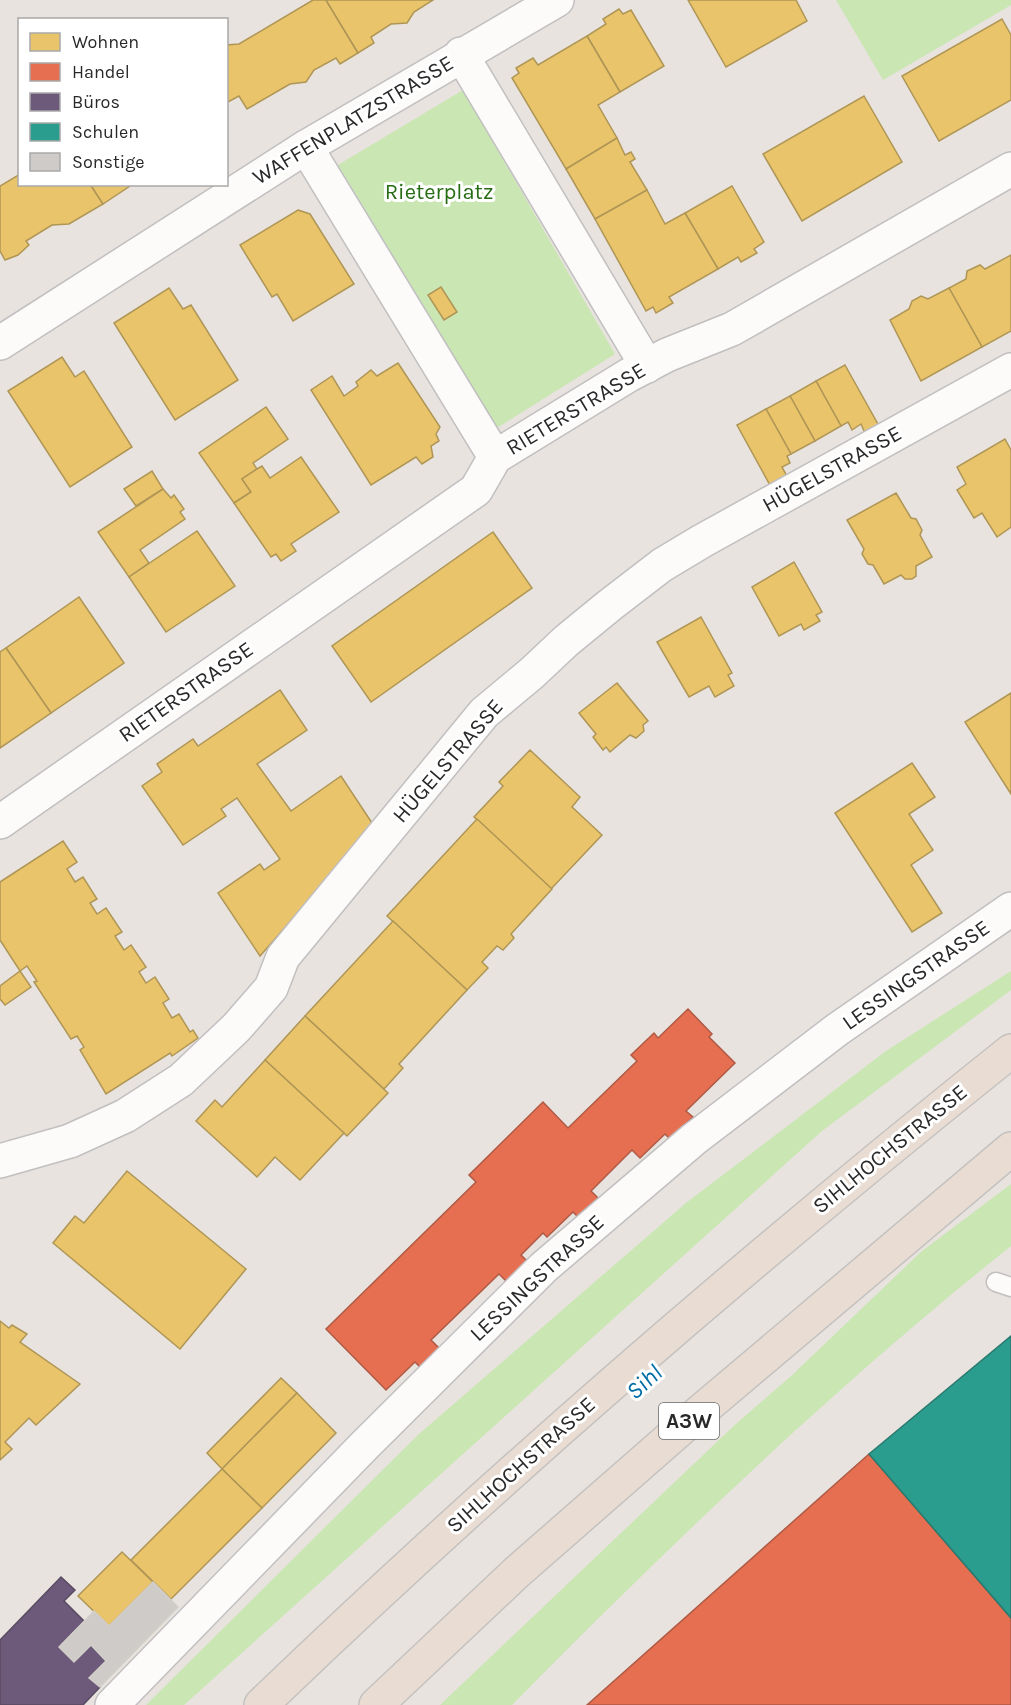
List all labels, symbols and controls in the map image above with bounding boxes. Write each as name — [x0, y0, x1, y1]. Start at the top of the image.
legend — [18, 18, 228, 186]
text: Wohnen — [72, 31, 139, 53]
street label: WAFFENPLATZSTRASSE — [248, 50, 458, 190]
text: Handel — [72, 61, 130, 83]
text: Büros — [72, 91, 120, 113]
text: Schulen — [72, 121, 139, 143]
text: Sonstige — [72, 151, 145, 173]
park label: Rieterplatz — [385, 179, 493, 205]
street label: RIETERSTRASSE — [501, 357, 651, 461]
street label: HÜGELSTRASSE — [758, 420, 906, 518]
street label: RIETERSTRASSE — [114, 636, 258, 748]
street label: HÜGELSTRASSE — [387, 694, 509, 828]
street label: LESSINGSTRASSE — [837, 914, 995, 1036]
street label: SIHLHOCHSTRASSE — [808, 1079, 972, 1219]
street label: LESSINGSTRASSE — [465, 1209, 609, 1347]
water label: Sihl — [620, 1359, 668, 1405]
street label: SIHLHOCHSTRASSE — [441, 1391, 601, 1539]
road number: A3W — [659, 1403, 719, 1439]

